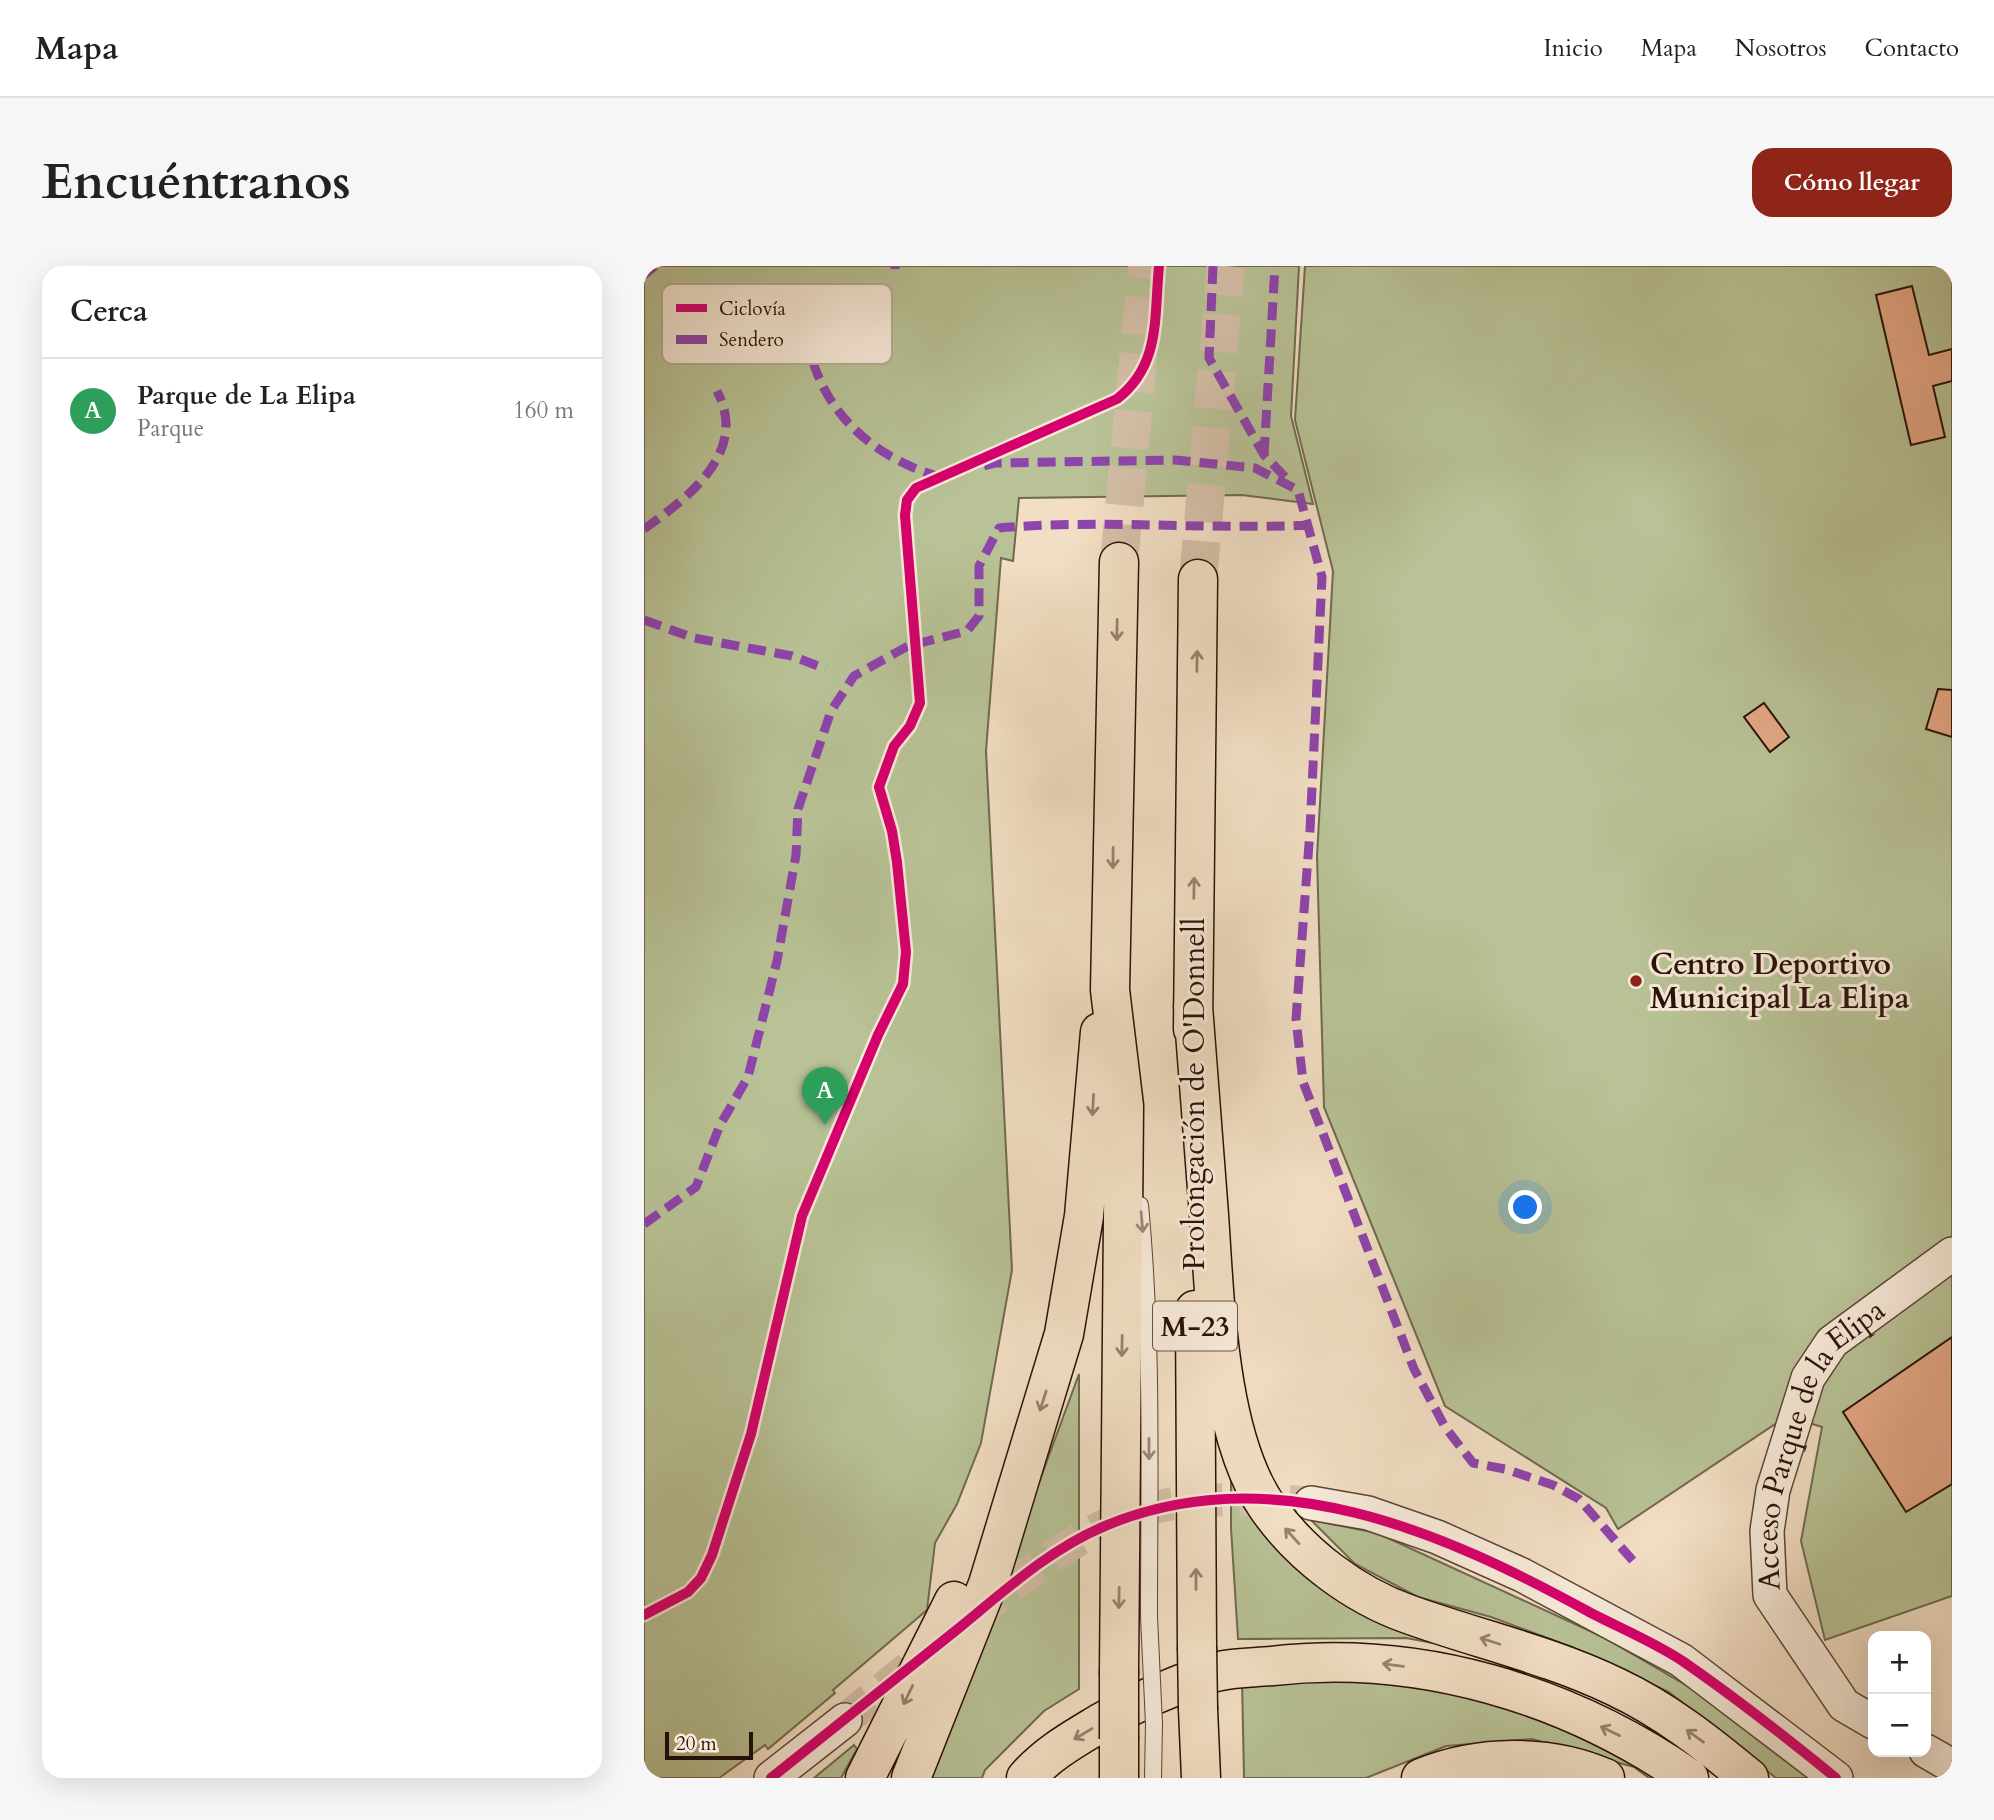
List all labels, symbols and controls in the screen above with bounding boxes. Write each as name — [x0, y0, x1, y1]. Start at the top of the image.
text: Mapa — [35, 26, 119, 71]
text: Inicio — [1543, 32, 1603, 65]
text: Mapa — [1641, 32, 1697, 65]
text: Nosotros — [1735, 32, 1827, 65]
text: Contacto — [1865, 32, 1959, 65]
button: Cómo llegar — [1752, 148, 1952, 217]
text: Encuéntranos — [42, 149, 351, 216]
legend — [662, 284, 892, 364]
text: Cerca — [70, 291, 148, 332]
text: Ciclovía — [719, 296, 786, 322]
text: Sendero — [719, 327, 784, 353]
text: Parque de La Elipa — [137, 378, 356, 413]
text: A — [84, 395, 102, 426]
text: 160 m — [513, 395, 574, 426]
text: Parque — [137, 413, 204, 444]
one-way arrow — [1111, 619, 1124, 642]
one-way arrow — [1190, 650, 1204, 673]
one-way arrow — [1106, 846, 1119, 869]
one-way arrow — [1187, 877, 1201, 900]
street label: Prolongación de O'Donnell — [1174, 917, 1215, 1270]
place label: Centro Deportivo Municipal La Elipa — [1650, 944, 1910, 1019]
marker: Centro Deportivo Municipal La Elipa — [1628, 973, 1644, 989]
pin: A — [802, 1067, 848, 1125]
one-way arrow — [1087, 1093, 1100, 1116]
your location — [1508, 1190, 1542, 1224]
one-way arrow — [1136, 1210, 1149, 1233]
street label: Acceso Parque de la Elipa — [1747, 1290, 1894, 1591]
road number: M-23 — [1153, 1302, 1237, 1350]
one-way arrow — [1115, 1334, 1129, 1357]
one-way arrow — [1036, 1389, 1048, 1411]
one-way arrow — [1142, 1437, 1156, 1460]
one-way arrow — [1284, 1527, 1300, 1545]
one-way arrow — [1190, 1568, 1203, 1591]
one-way arrow — [1113, 1586, 1126, 1609]
map controls — [1868, 1631, 1931, 1757]
button: + — [1868, 1631, 1931, 1694]
one-way arrow — [1480, 1634, 1502, 1646]
one-way arrow — [1382, 1658, 1405, 1671]
one-way arrow — [901, 1684, 914, 1705]
button: − — [1868, 1694, 1931, 1757]
one-way arrow — [1600, 1723, 1621, 1737]
one-way arrow — [1073, 1727, 1093, 1741]
scale bar — [665, 1729, 752, 1761]
one-way arrow — [1686, 1729, 1705, 1744]
text: 20 m — [676, 1731, 717, 1757]

